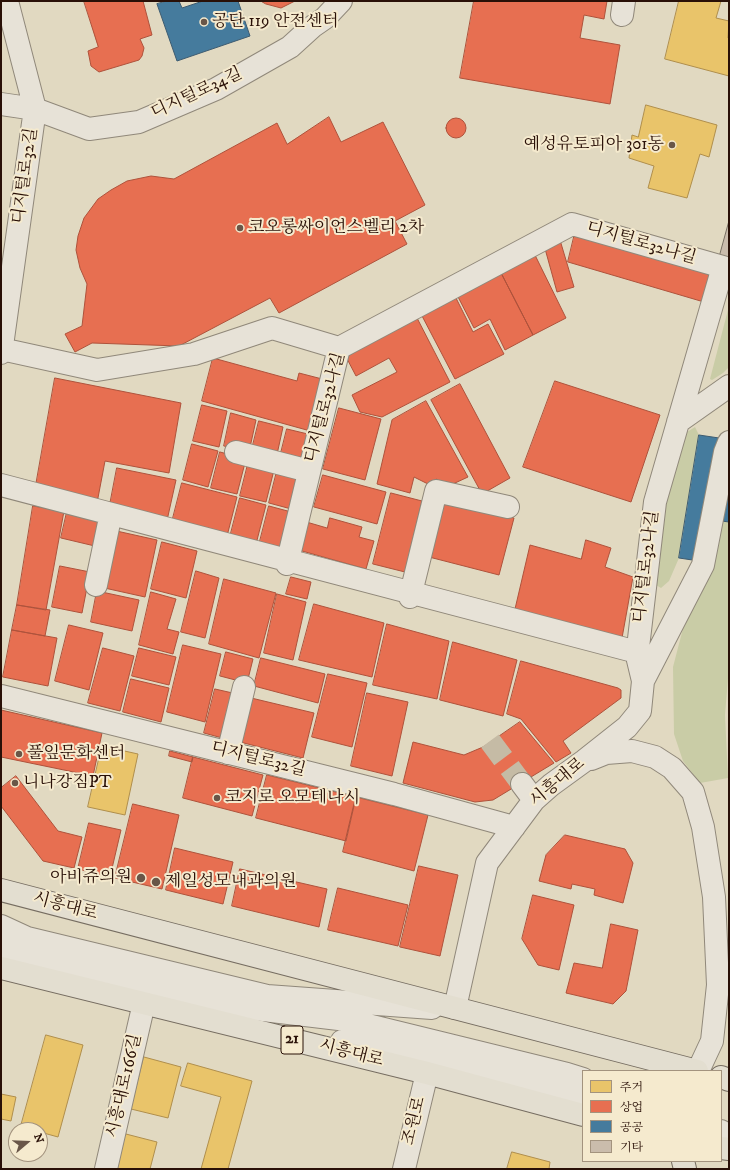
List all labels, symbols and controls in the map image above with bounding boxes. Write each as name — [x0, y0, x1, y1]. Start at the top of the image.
place label: 공단 119 안전센터 — [212, 12, 339, 32]
marker: 공단 119 안전센터 — [199, 17, 209, 27]
street label: 디지털로34길 — [148, 64, 246, 124]
street label: 디지털로32길 — [9, 127, 43, 225]
place label: 예성유토피아 301동 — [524, 135, 664, 155]
marker: 예성유토피아 301동 — [667, 140, 677, 150]
place label: 코오롱싸이언스벨리 2차 — [248, 218, 424, 238]
street label: 디지털로32나길 — [584, 219, 698, 269]
marker: 코오롱싸이언스벨리 2차 — [235, 223, 245, 233]
street label: 디지털로32나길 — [301, 351, 351, 465]
street label: 디지털로32나길 — [630, 510, 664, 624]
street label: 디지털로32길 — [209, 738, 307, 782]
place label: 풀잎문화센터 — [27, 744, 126, 764]
marker: 풀잎문화센터 — [14, 749, 24, 759]
street label: 시흥대로 — [526, 754, 590, 812]
place label: 니나강짐PT — [23, 773, 112, 793]
marker: 니나강짐PT — [10, 778, 20, 788]
place label: 코지로 오모테나시 — [225, 788, 360, 808]
marker: 코지로 오모테나시 — [212, 793, 222, 803]
place label: 아비쥬의원 — [50, 868, 132, 888]
marker: 아비쥬의원 — [135, 872, 147, 884]
place label: 제일성모내과의원 — [165, 872, 296, 892]
marker: 제일성모내과의원 — [150, 876, 162, 888]
street label: 시흥대로 — [31, 889, 99, 925]
road number: 21 — [281, 1026, 303, 1054]
street label: 시흥대로166길 — [103, 1032, 147, 1140]
street label: 시흥대로 — [317, 1036, 385, 1072]
legend — [582, 1070, 722, 1162]
text: 주거 — [620, 1080, 643, 1095]
street label: 조원로 — [399, 1095, 431, 1147]
text: 상업 — [620, 1100, 643, 1115]
text: 공공 — [620, 1120, 643, 1135]
north arrow — [8, 1122, 48, 1162]
text: N — [30, 1132, 46, 1145]
text: 기타 — [620, 1140, 643, 1155]

